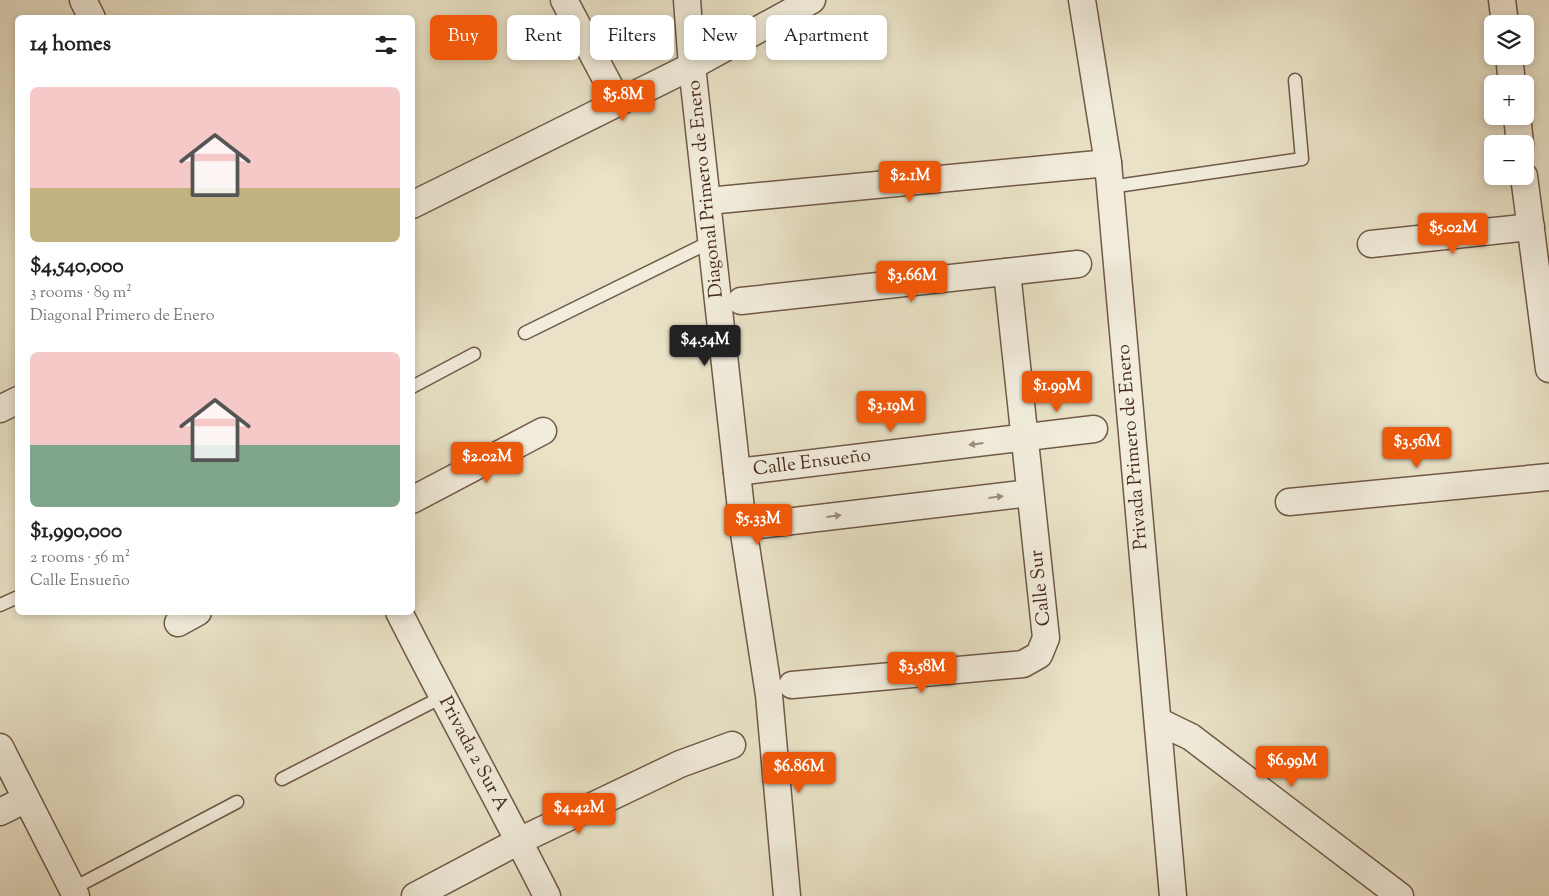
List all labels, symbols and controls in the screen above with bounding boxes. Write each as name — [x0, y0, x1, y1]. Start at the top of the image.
chip: Buy — [430, 15, 497, 60]
chip: Rent — [507, 15, 580, 60]
chip: Filters — [590, 15, 674, 60]
chip: New — [684, 15, 756, 60]
chip: Apartment — [766, 15, 887, 60]
map controls — [1484, 15, 1534, 185]
button: layers — [1484, 15, 1534, 65]
text: 14 homes — [30, 30, 111, 60]
icon: filters — [372, 31, 400, 59]
button: + — [1484, 75, 1534, 125]
street label: Diagonal Primero de Enero — [681, 79, 731, 299]
pin: $5.8M — [588, 80, 658, 122]
text: $5.8M — [603, 84, 643, 107]
icon: home — [170, 120, 260, 210]
button: − — [1484, 135, 1534, 185]
pin: $2.1M — [875, 160, 945, 203]
text: $2.1M — [890, 165, 930, 188]
pin: $5.02M — [1412, 212, 1494, 255]
text: $5.02M — [1429, 217, 1477, 240]
text: $4,540,000 — [30, 252, 124, 282]
pin: $3.66M — [871, 260, 953, 303]
text: $3.66M — [887, 265, 937, 288]
text: 3 rooms · 89 m² — [30, 282, 132, 305]
text: Diagonal Primero de Enero — [30, 305, 215, 328]
pin: $4.54M — [664, 324, 746, 367]
text: $4.54M — [681, 329, 729, 352]
street label: Privada Primero de Enero — [1111, 343, 1155, 551]
pin: $1.99M — [1016, 370, 1098, 413]
text: $1.99M — [1033, 375, 1081, 398]
icon: home — [170, 385, 260, 475]
pin: $3.19M — [850, 390, 932, 433]
text: $3.19M — [868, 395, 914, 418]
pin: $3.56M — [1376, 426, 1458, 469]
text: $3.56M — [1393, 431, 1441, 454]
one-way arrow — [968, 440, 984, 448]
pin: $2.02M — [446, 442, 528, 484]
street label: Calle Ensueño — [752, 442, 872, 484]
text: $2.02M — [462, 446, 512, 469]
one-way arrow — [988, 493, 1004, 501]
pin: $5.33M — [717, 504, 799, 546]
text: $5.33M — [735, 508, 781, 531]
one-way arrow — [826, 512, 842, 520]
text: $1,990,000 — [30, 517, 122, 547]
text: 2 rooms · 56 m² — [30, 547, 130, 570]
street label: Calle Sur — [1024, 549, 1058, 627]
text: Calle Ensueño — [30, 570, 130, 593]
pin: $3.58M — [881, 652, 963, 694]
text: $3.58M — [898, 656, 946, 679]
street label: Privada 2 Sur A — [431, 692, 515, 817]
pin: $6.99M — [1251, 746, 1333, 788]
text: $6.99M — [1267, 750, 1317, 773]
pin: $6.86M — [758, 752, 840, 794]
text: $6.86M — [774, 756, 824, 779]
pin: $4.42M — [538, 792, 620, 835]
text: $4.42M — [554, 797, 604, 820]

